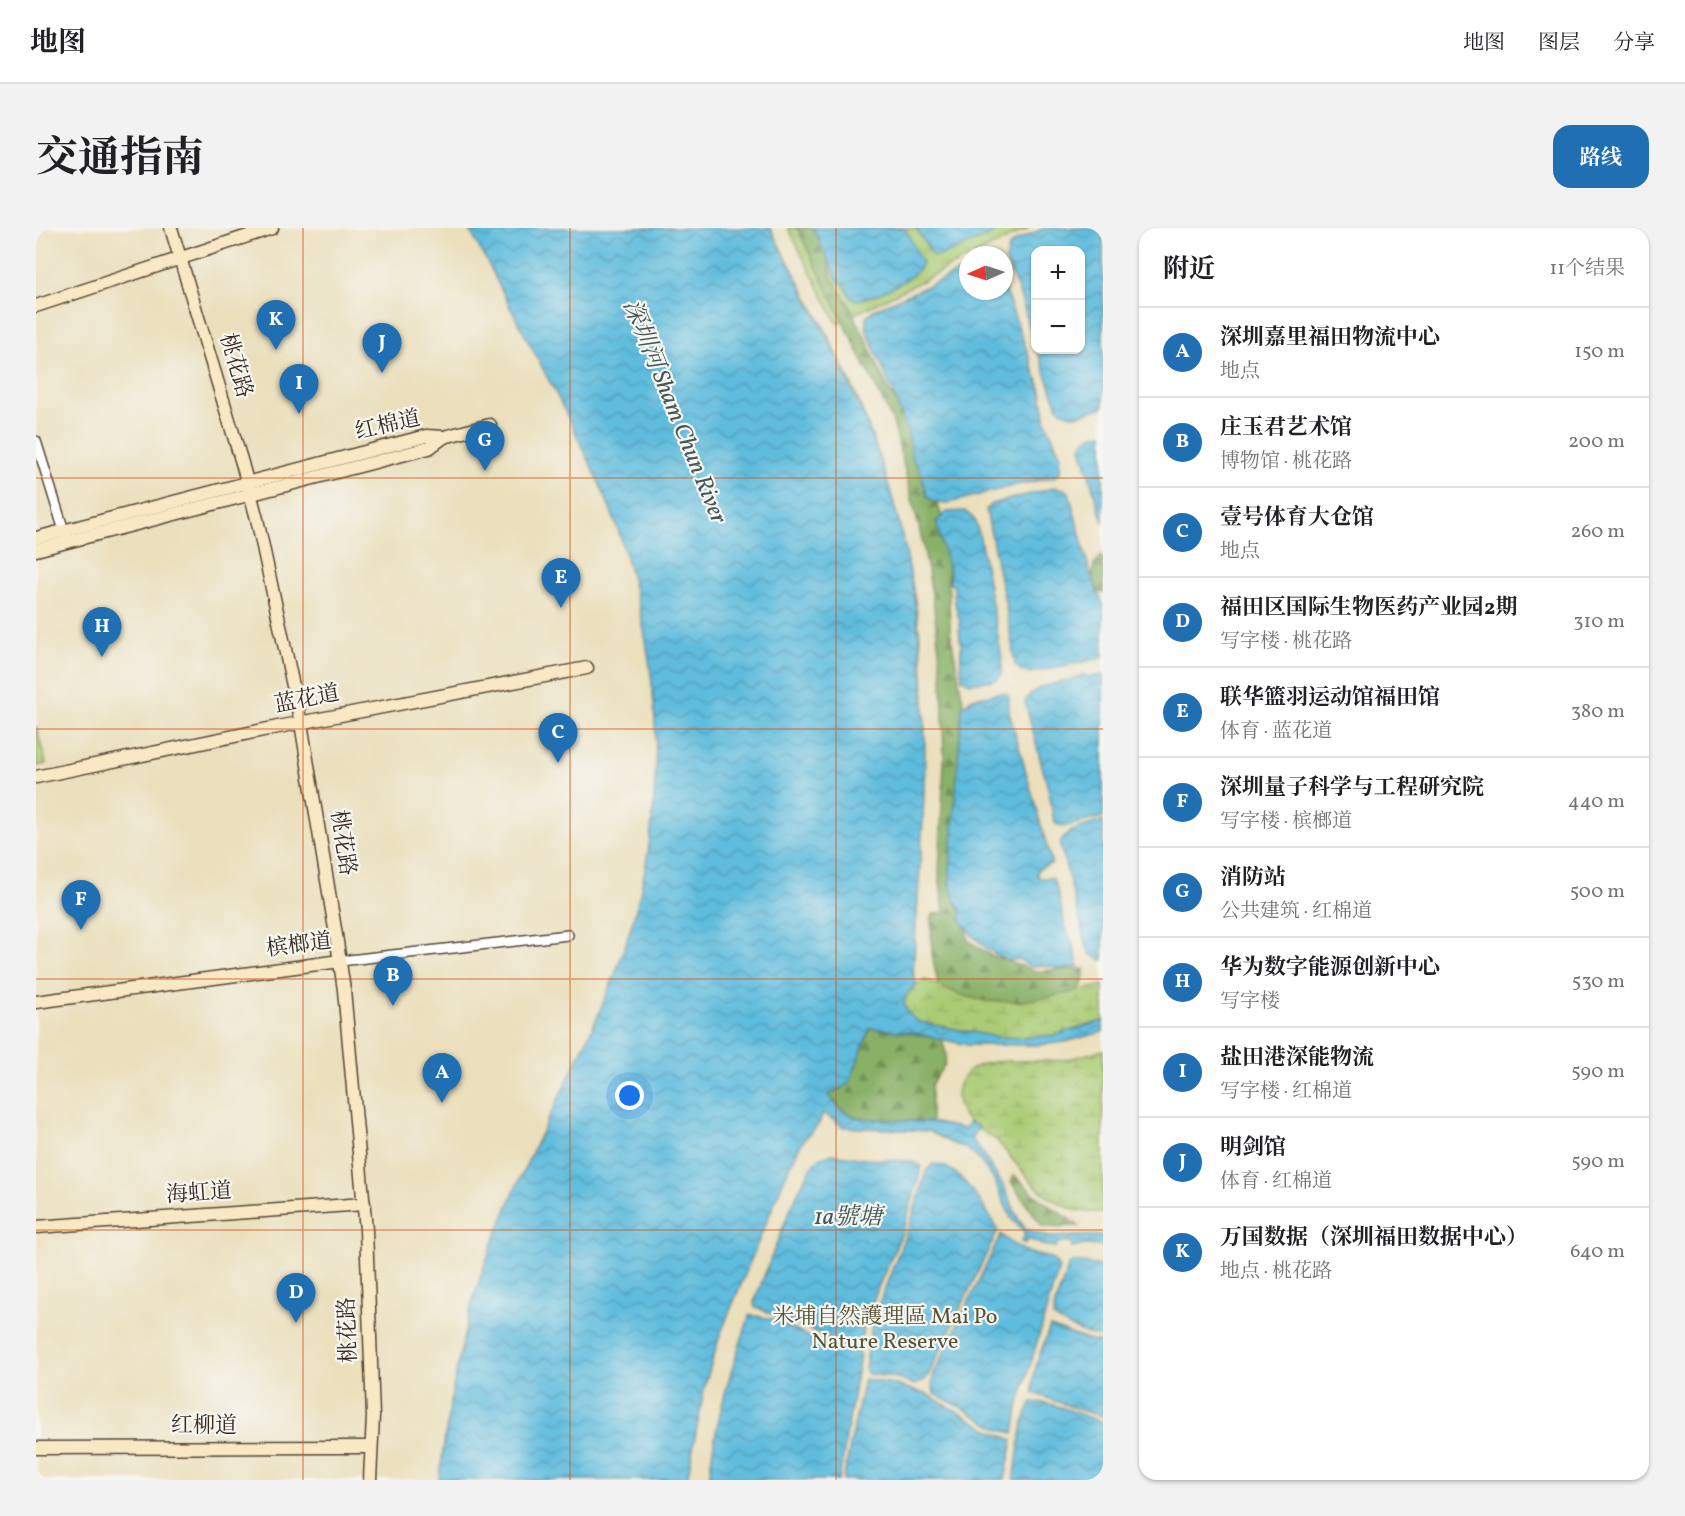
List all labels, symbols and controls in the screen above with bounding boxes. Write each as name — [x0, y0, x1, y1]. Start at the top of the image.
text: 地图 — [30, 24, 86, 63]
text: 地图 — [1463, 29, 1505, 58]
text: 图层 — [1538, 29, 1580, 58]
text: 分享 — [1613, 29, 1655, 58]
button: 路线 — [1553, 125, 1649, 188]
text: 交通指南 — [36, 131, 204, 190]
north arrow — [959, 246, 1013, 300]
map controls — [1031, 246, 1085, 354]
button: + — [1031, 246, 1085, 300]
text: 附近 — [1163, 252, 1215, 288]
text: 11个结果 — [1549, 255, 1625, 283]
water label: 深圳河 Sham Chun River — [613, 295, 735, 530]
pin: K — [256, 300, 296, 350]
button: − — [1031, 300, 1085, 354]
text: 深圳嘉里福田物流中心 — [1220, 323, 1440, 354]
pin: J — [362, 324, 402, 373]
street label: 桃花路 — [211, 330, 259, 402]
text: A — [1175, 338, 1190, 366]
text: 150 m — [1574, 338, 1625, 366]
text: 地点 — [1220, 358, 1260, 386]
pin: I — [280, 364, 318, 414]
street label: 红棉道 — [352, 403, 424, 449]
text: 庄玉君艺术馆 — [1220, 413, 1352, 444]
pin: G — [466, 422, 504, 471]
text: B — [1176, 428, 1189, 456]
text: 200 m — [1568, 428, 1625, 456]
text: 博物馆 · 桃花路 — [1220, 448, 1352, 476]
text: 壹号体育大仓馆 — [1220, 503, 1374, 534]
text: C — [1176, 518, 1189, 546]
text: 260 m — [1570, 518, 1625, 546]
text: 地点 — [1220, 538, 1260, 566]
pin: E — [542, 558, 580, 608]
text: 福田区国际生物医药产业园2期 — [1220, 593, 1517, 624]
pin: H — [82, 608, 122, 657]
text: D — [1175, 608, 1190, 636]
text: 310 m — [1573, 608, 1625, 636]
text: 写字楼 · 桃花路 — [1220, 628, 1352, 656]
street label: 蓝花道 — [272, 678, 342, 722]
text: 联华篮羽运动馆福田馆 — [1220, 683, 1440, 714]
text: E — [1176, 698, 1189, 726]
text: 380 m — [1571, 698, 1625, 726]
pin: C — [538, 714, 578, 763]
text: 体育 · 蓝花道 — [1220, 718, 1332, 746]
text: 深圳量子科学与工程研究院 — [1220, 773, 1484, 804]
text: F — [1177, 788, 1188, 816]
text: 440 m — [1568, 788, 1625, 816]
street label: 桃花路 — [322, 808, 362, 878]
text: 写字楼 · 槟榔道 — [1220, 808, 1352, 836]
text: 消防站 — [1220, 863, 1286, 894]
text: G — [1175, 878, 1190, 906]
text: 500 m — [1570, 878, 1625, 906]
pin: F — [62, 880, 100, 930]
text: 公共建筑 · 红棉道 — [1220, 898, 1372, 926]
street label: 槟榔道 — [264, 927, 334, 965]
text: 华为数字能源创新中心 — [1220, 953, 1440, 984]
pin: B — [374, 956, 412, 1006]
text: H — [1175, 968, 1190, 996]
text: 530 m — [1572, 968, 1625, 996]
text: 写字楼 — [1220, 988, 1280, 1016]
text: 盐田港深能物流 — [1220, 1043, 1374, 1074]
pin: A — [422, 1054, 462, 1103]
text: I — [1179, 1058, 1186, 1086]
text: 590 m — [1571, 1058, 1625, 1086]
text: 写字楼 · 红棉道 — [1220, 1078, 1352, 1106]
your location — [615, 1081, 644, 1110]
text: 明剑馆 — [1220, 1133, 1286, 1164]
text: J — [1179, 1148, 1186, 1176]
text: 590 m — [1571, 1148, 1625, 1176]
text: 体育 · 红棉道 — [1220, 1168, 1332, 1196]
street label: 海虹道 — [165, 1176, 233, 1212]
water label: 1a號塘 — [814, 1201, 886, 1235]
text: 万国数据（深圳福田数据中心） — [1220, 1223, 1528, 1254]
text: K — [1175, 1238, 1190, 1266]
text: 640 m — [1570, 1238, 1625, 1266]
text: 地点 · 桃花路 — [1220, 1258, 1332, 1286]
pin: D — [276, 1274, 316, 1323]
street label: 桃花路 — [332, 1296, 366, 1364]
park label: 米埔自然護理區 Mai Po Nature Reserve — [773, 1302, 997, 1358]
street label: 红柳道 — [171, 1411, 237, 1442]

